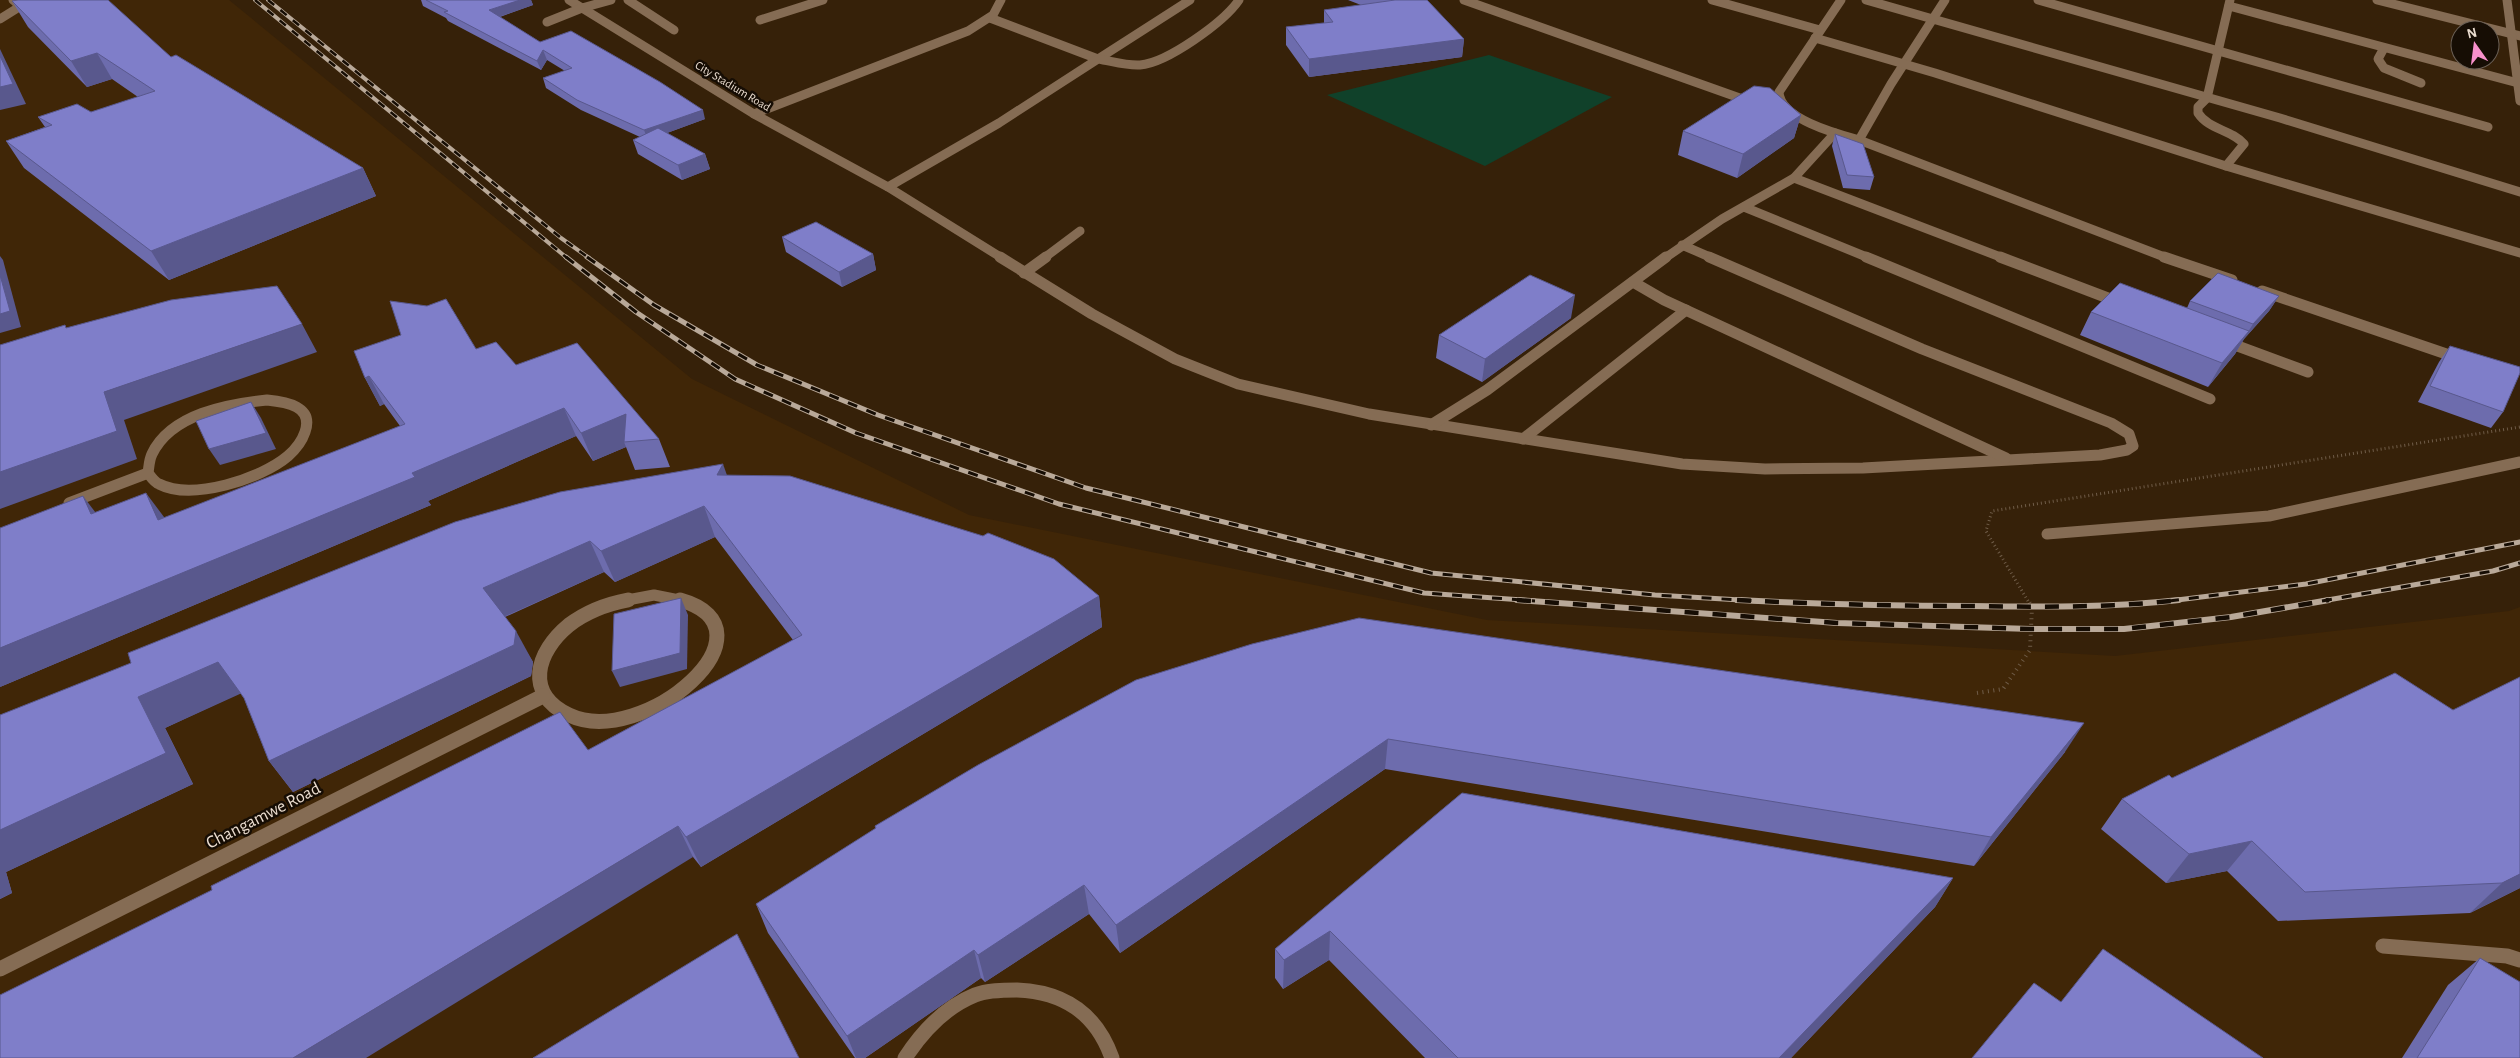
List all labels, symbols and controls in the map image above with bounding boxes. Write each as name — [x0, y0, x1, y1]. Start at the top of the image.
north arrow — [2450, 20, 2500, 70]
text: N — [2466, 25, 2479, 41]
street label: City Stadium Road — [693, 59, 773, 114]
street label: Changamwe Road — [203, 779, 324, 852]

